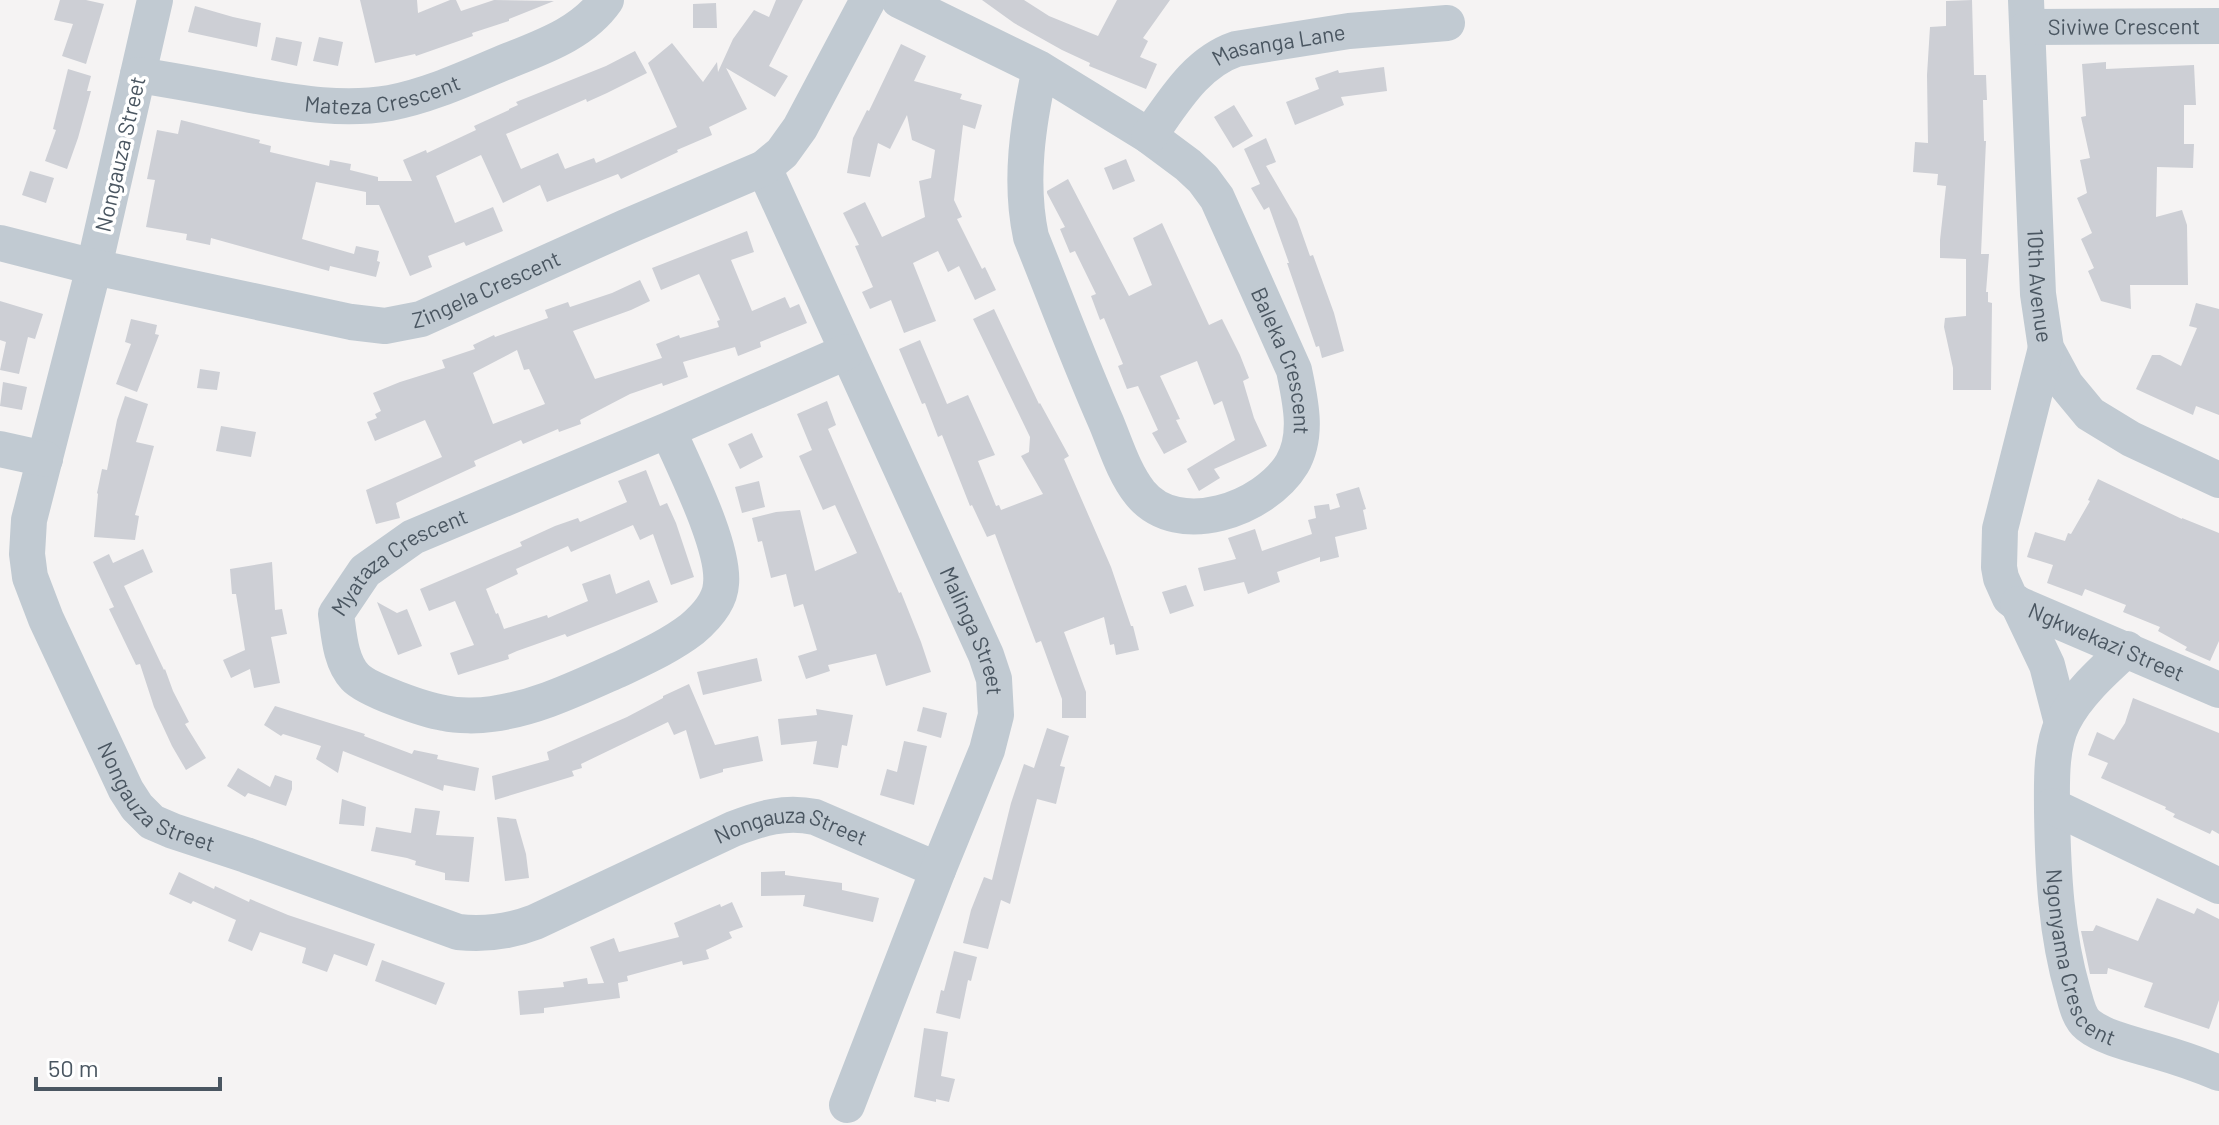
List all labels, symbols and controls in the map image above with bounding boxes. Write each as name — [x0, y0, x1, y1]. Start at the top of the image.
street label: Siviwe Crescent — [2048, 12, 2200, 39]
street label: Masanga Lane — [1207, 18, 1347, 70]
street label: Mateza Crescent — [303, 68, 463, 118]
street label: Nongauza Street — [88, 73, 150, 234]
street label: 10th Avenue — [2023, 228, 2059, 344]
street label: Zingela Crescent — [410, 244, 564, 332]
street label: Baleka Crescent — [1247, 283, 1316, 435]
street label: Myataza Crescent — [325, 502, 471, 620]
street label: Malinga Street — [935, 562, 1009, 696]
street label: Ngkwekazi Street — [2025, 596, 2189, 686]
street label: Nongauza Street — [93, 737, 218, 856]
text: Nongauza Street — [709, 801, 871, 850]
street label: Nongauza Street — [710, 830, 870, 856]
street label: Ngonyama Crescent — [2042, 868, 2120, 1050]
scale bar — [36, 1041, 220, 1091]
text: 50 m — [48, 1053, 99, 1082]

